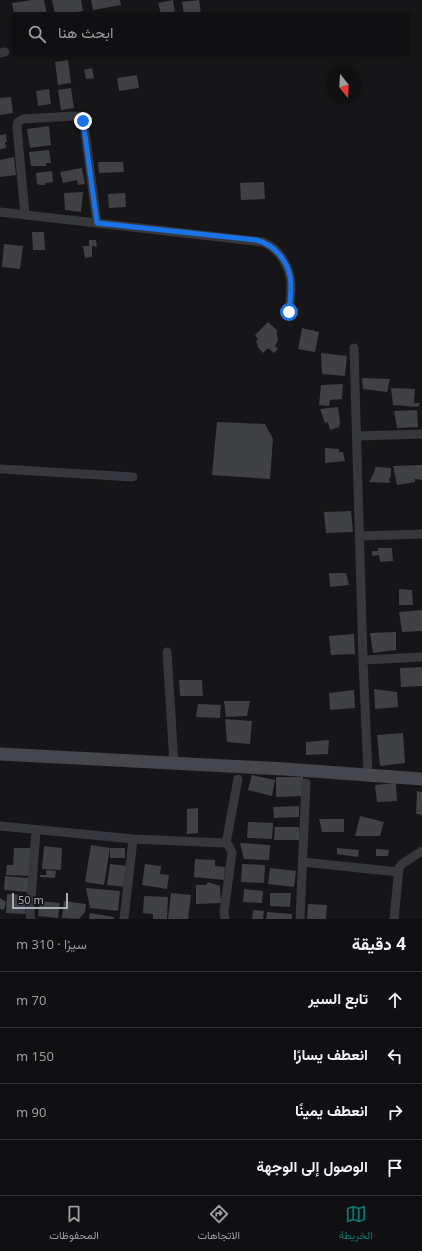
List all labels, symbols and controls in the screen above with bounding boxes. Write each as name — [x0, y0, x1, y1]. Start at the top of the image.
search box — [12, 12, 410, 56]
text: ابحث هنا — [58, 22, 113, 42]
icon: search — [26, 23, 48, 45]
north arrow — [326, 68, 362, 104]
route end — [74, 112, 92, 130]
route start — [280, 303, 298, 321]
scale bar — [12, 891, 68, 910]
text: 50 m — [18, 892, 44, 907]
text: 4 دقيقة — [352, 932, 406, 955]
text: سيرًا · 310 m — [16, 935, 87, 953]
text: تابع السير — [308, 988, 368, 1008]
icon: ahead — [384, 989, 406, 1011]
text: 70 m — [16, 991, 46, 1009]
text: انعطف يسارًا — [293, 1044, 368, 1064]
icon: left — [384, 1045, 406, 1067]
text: 150 m — [16, 1047, 54, 1065]
text: انعطف يمينًا — [295, 1100, 368, 1120]
icon: right — [384, 1101, 406, 1123]
text: 90 m — [16, 1103, 46, 1121]
text: الوصول إلى الوجهة — [257, 1156, 368, 1176]
icon: arrive — [384, 1157, 406, 1179]
tab: المحفوظات — [49, 1203, 99, 1245]
tab: الاتجاهات — [197, 1203, 240, 1245]
tab: الخريطة — [339, 1203, 373, 1245]

